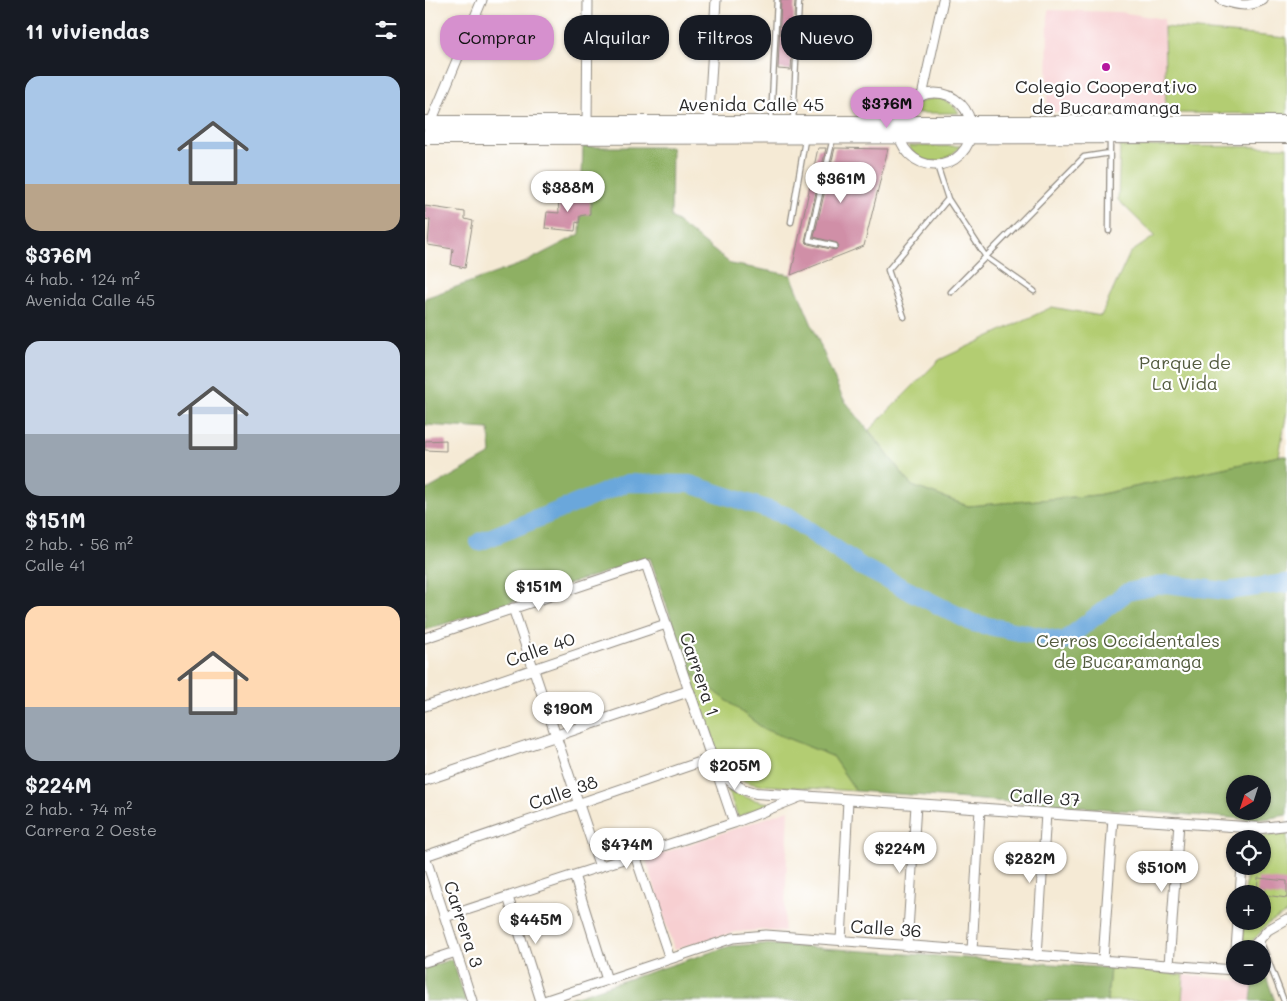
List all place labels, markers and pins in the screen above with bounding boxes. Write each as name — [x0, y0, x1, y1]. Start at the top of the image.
marker: Colegio Cooperativo de Bucaramanga — [1100, 61, 1112, 73]
place label: Colegio Cooperativo de Bucaramanga — [1015, 74, 1197, 119]
pin: $376M — [852, 86, 922, 129]
pin: $361M — [806, 162, 876, 204]
pin: $388M — [533, 170, 603, 213]
pin: $151M — [504, 570, 574, 612]
pin: $190M — [533, 692, 603, 734]
pin: $205M — [700, 748, 770, 791]
pin: $474M — [592, 828, 662, 870]
pin: $224M — [865, 832, 935, 874]
pin: $282M — [995, 842, 1065, 884]
pin: $510M — [1127, 850, 1197, 893]
pin: $445M — [501, 902, 571, 945]

